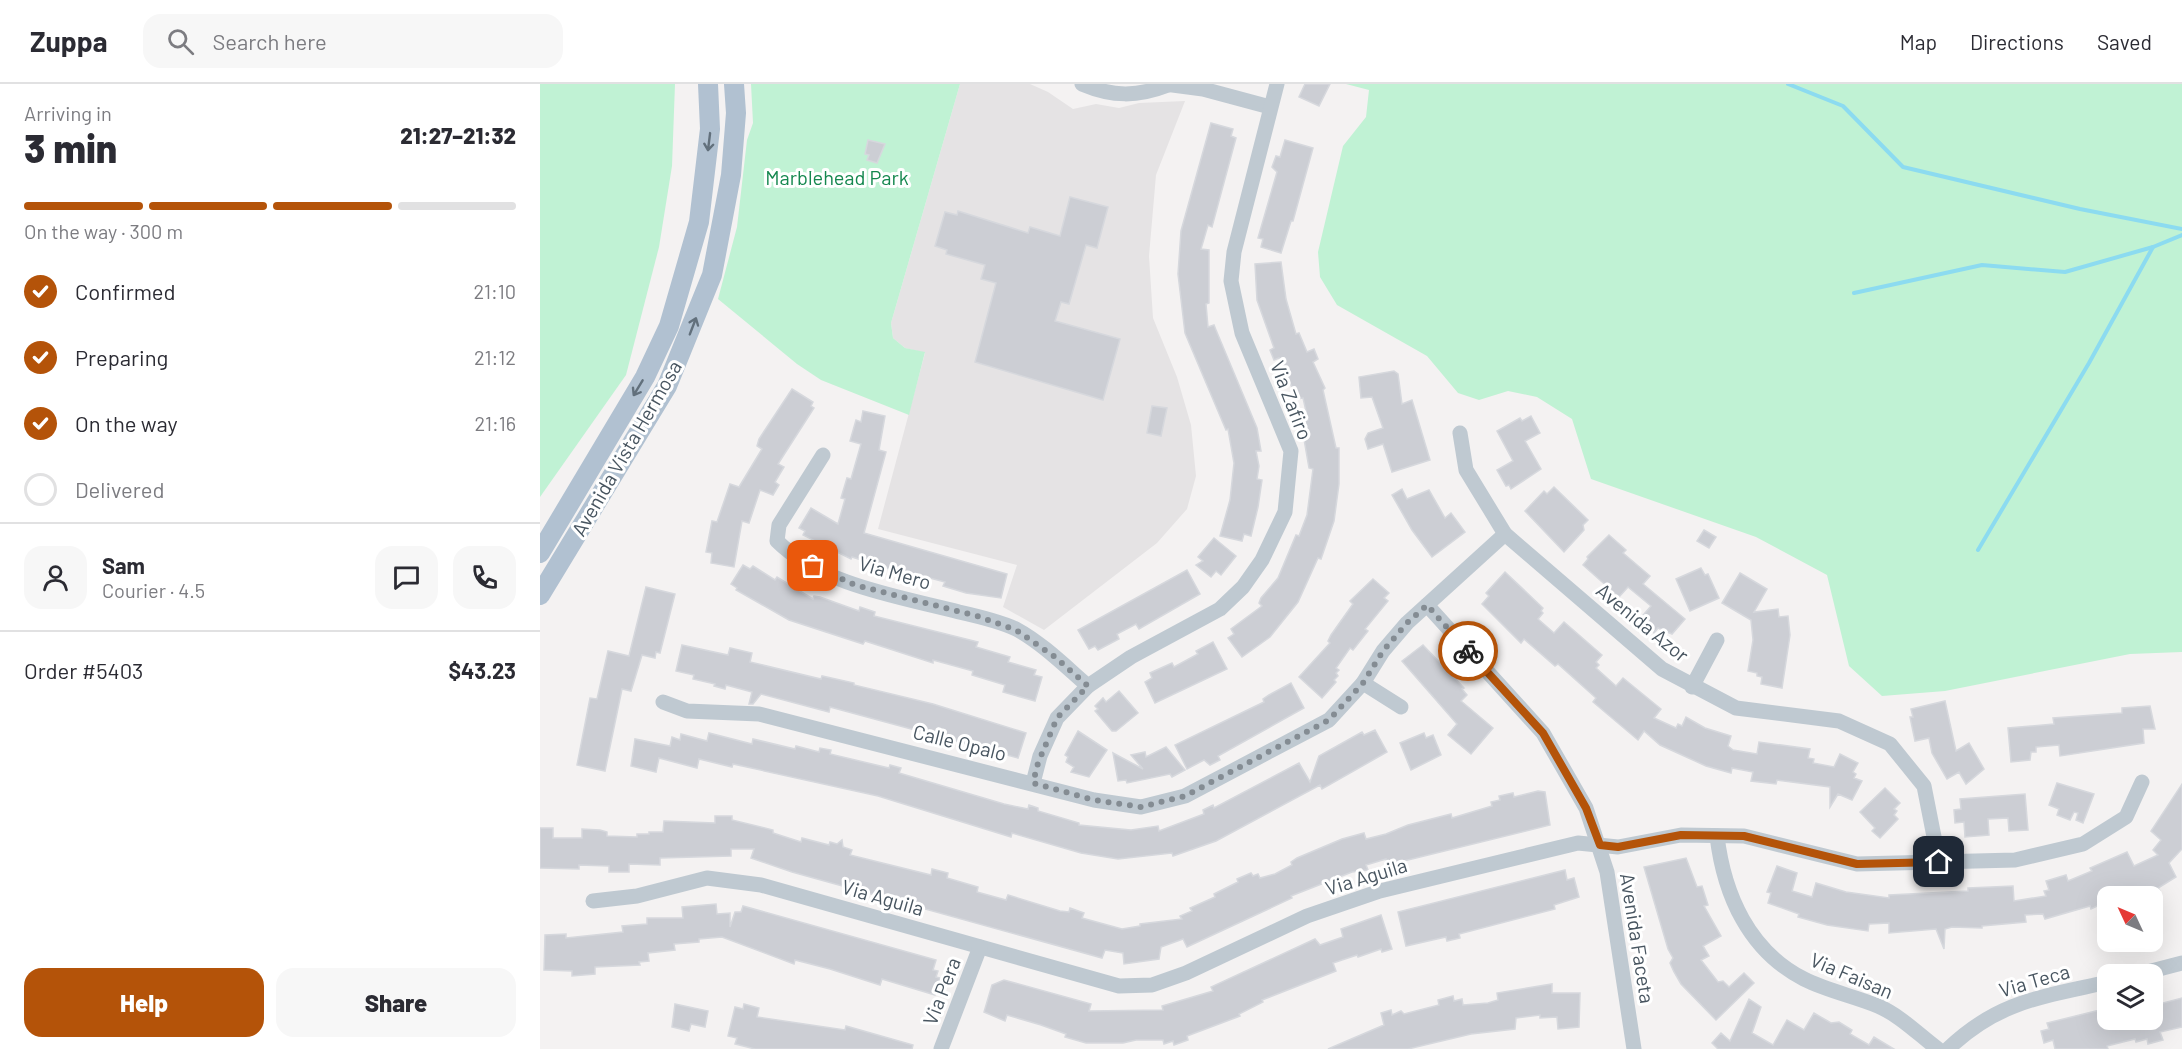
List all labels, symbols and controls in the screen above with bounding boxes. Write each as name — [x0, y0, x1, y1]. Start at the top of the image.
search box — [143, 14, 563, 68]
text: Zuppa — [30, 24, 107, 58]
icon: search — [164, 25, 197, 58]
text: Search here — [212, 28, 327, 54]
text: Map — [1900, 29, 1937, 54]
text: Directions — [1970, 29, 2064, 54]
text: Saved — [2097, 29, 2152, 54]
text: Arriving in — [24, 101, 112, 125]
text: 21:27–21:32 — [400, 122, 516, 148]
text: 3 min — [24, 124, 117, 171]
one-way arrow — [703, 132, 714, 152]
park label: Marblehead Park — [765, 165, 909, 189]
text: On the way · 300 m — [24, 219, 183, 243]
icon: check — [24, 275, 57, 308]
text: Confirmed — [75, 278, 175, 304]
text: 21:10 — [473, 279, 516, 303]
one-way arrow — [688, 317, 699, 335]
icon: check — [24, 341, 57, 374]
text: Preparing — [75, 344, 168, 370]
text: 21:12 — [474, 345, 516, 369]
street label: Avenida Vista Hermosa — [566, 356, 686, 540]
street label: Via Zafiro — [1266, 357, 1318, 443]
one-way arrow — [632, 379, 644, 396]
icon: check — [24, 407, 57, 440]
text: On the way — [75, 410, 178, 436]
text: 21:16 — [474, 411, 516, 435]
text: Delivered — [75, 476, 164, 502]
pin — [787, 540, 838, 591]
button: person — [24, 546, 87, 609]
button: chat — [375, 546, 438, 609]
button: phone — [453, 546, 516, 609]
icon: bag — [796, 549, 829, 582]
street label: Via Mero — [856, 550, 934, 594]
text: Sam — [102, 552, 145, 578]
text: Courier · 4.5 — [102, 578, 205, 602]
street label: Avenida Azor — [1592, 578, 1694, 666]
courier — [1438, 621, 1498, 681]
icon: bike — [1452, 635, 1485, 668]
text: Order #5403 — [24, 657, 143, 683]
text: $43.23 — [448, 657, 516, 683]
street label: Calle Opalo — [911, 719, 1009, 765]
pin — [1913, 836, 1964, 887]
icon: home — [1922, 845, 1955, 878]
street label: Via Aguila — [1322, 852, 1410, 900]
street label: Avenida Faceta — [1616, 871, 1660, 1005]
street label: Via Aguila — [839, 874, 927, 920]
north arrow — [2097, 886, 2163, 952]
map controls — [2097, 886, 2163, 1030]
street label: Via Faisan — [1807, 947, 1897, 1003]
street label: Via Pera — [917, 954, 965, 1028]
street label: Via Teca — [1996, 958, 2072, 1002]
button: layers — [2097, 964, 2163, 1030]
button: Help — [24, 968, 264, 1037]
button: Share — [276, 968, 516, 1037]

